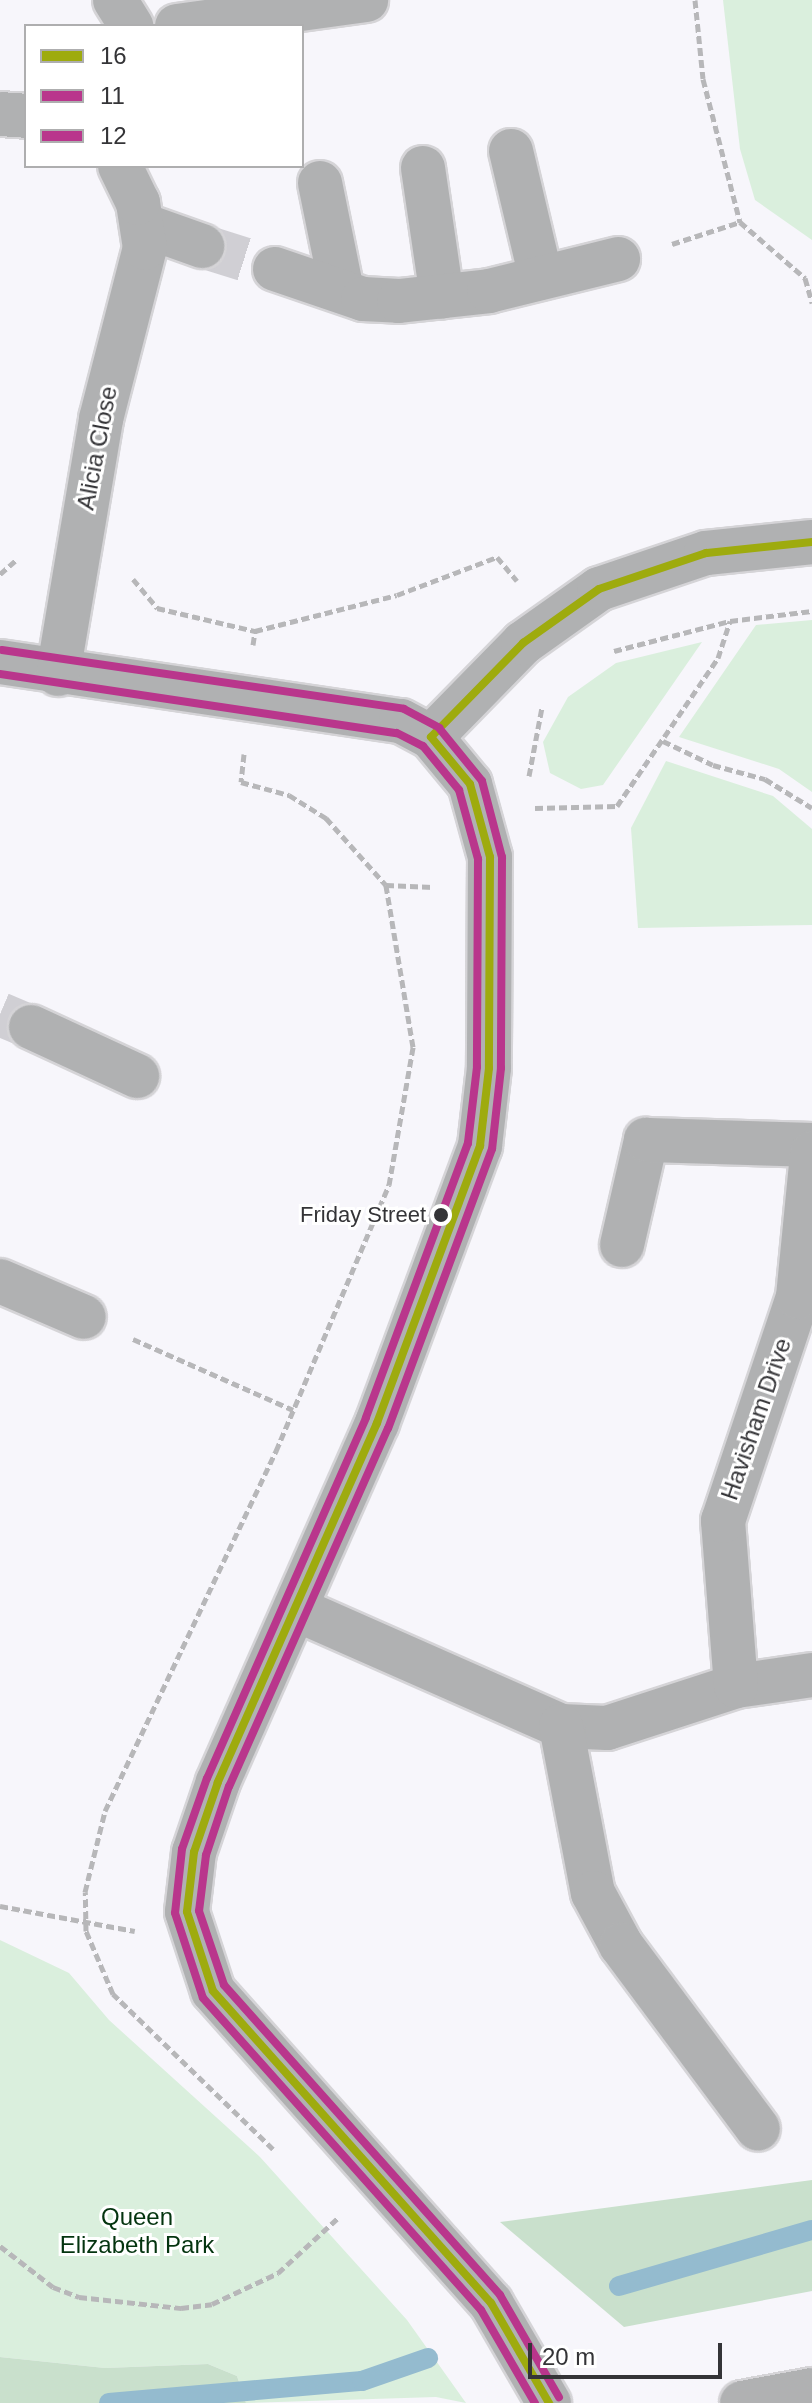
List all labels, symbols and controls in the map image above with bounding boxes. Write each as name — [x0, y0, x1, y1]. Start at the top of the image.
legend — [24, 24, 304, 168]
text: 16 — [100, 42, 127, 69]
text: 11 — [100, 82, 125, 109]
text: 12 — [100, 122, 127, 149]
street label: Alicia Close — [71, 384, 123, 512]
place label: Friday Street — [300, 1202, 426, 1228]
marker: Friday Street — [433, 1207, 449, 1223]
street label: Havisham Drive — [715, 1334, 797, 1504]
park label: Queen Elizabeth Park — [60, 2203, 214, 2259]
scale bar — [532, 2327, 726, 2377]
text: 20 m — [542, 2343, 595, 2370]

